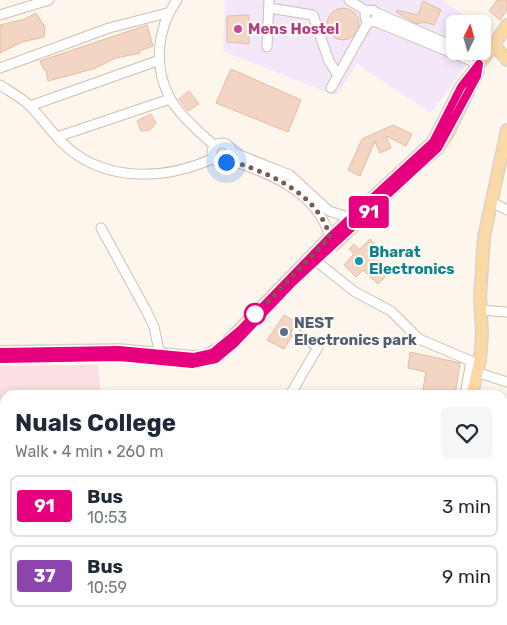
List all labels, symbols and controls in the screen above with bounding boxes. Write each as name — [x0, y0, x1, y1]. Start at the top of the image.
north arrow — [446, 15, 491, 60]
map controls — [446, 15, 491, 60]
place label: Mens Hostel — [248, 20, 339, 38]
marker: Mens Hostel — [232, 23, 244, 35]
your location — [214, 150, 239, 175]
line badge: 91 — [346, 196, 392, 228]
text: 91 — [359, 201, 379, 223]
place label: Bharat Electronics — [369, 243, 455, 278]
marker: Bharat Electronics — [353, 255, 365, 267]
unlabelled marker — [244, 303, 266, 325]
place label: NEST Electronics park — [294, 314, 417, 349]
marker: NEST Electronics park — [278, 326, 290, 338]
button: heart — [441, 407, 493, 459]
text: Nuals College — [15, 409, 176, 437]
text: Walk · 4 min · 260 m — [15, 442, 164, 461]
text: Bus — [87, 485, 123, 508]
text: 91 — [34, 495, 55, 517]
text: 3 min — [442, 495, 491, 518]
text: 10:53 — [87, 508, 127, 527]
text: Bus — [87, 555, 123, 578]
text: 37 — [33, 565, 56, 587]
text: 9 min — [442, 565, 491, 588]
text: 10:59 — [87, 578, 127, 597]

